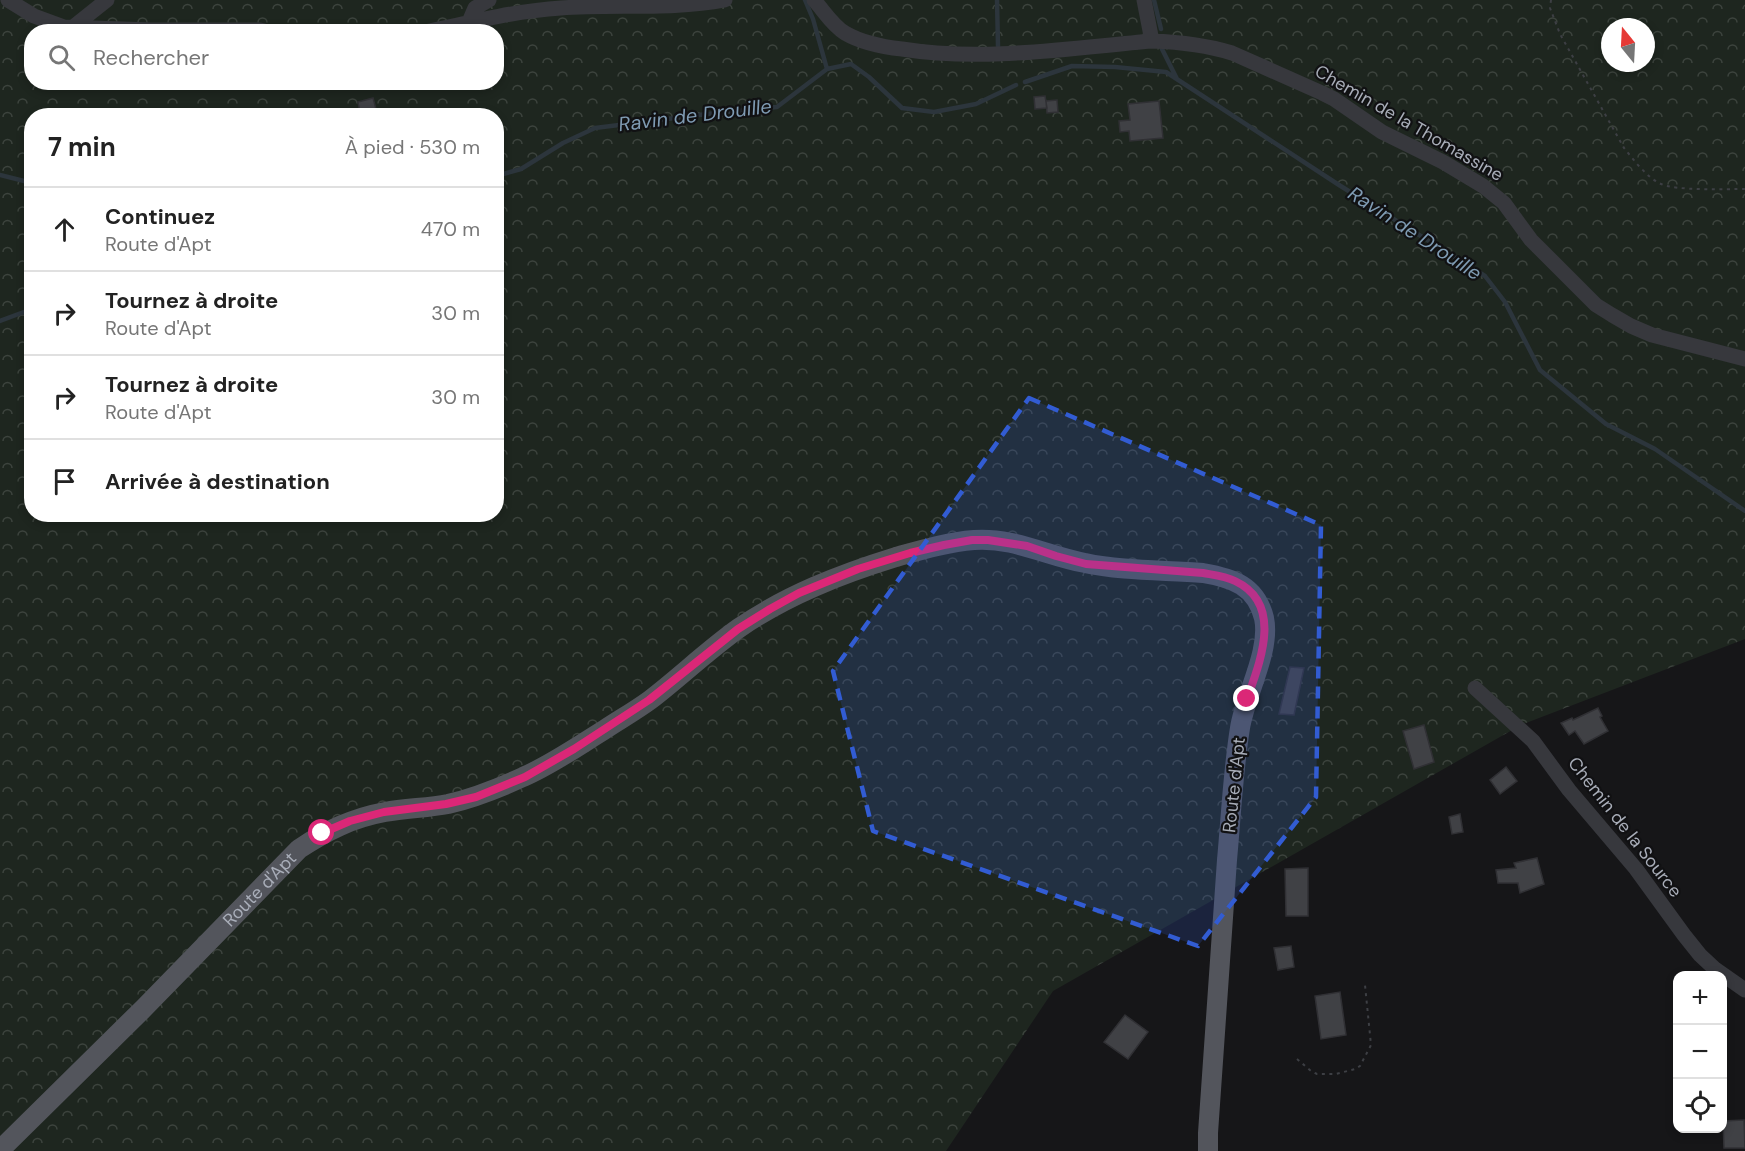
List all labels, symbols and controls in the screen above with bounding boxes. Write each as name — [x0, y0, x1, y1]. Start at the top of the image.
north arrow — [1601, 18, 1655, 72]
search box — [24, 24, 504, 90]
icon: search — [45, 41, 78, 74]
text: Rechercher — [93, 43, 209, 72]
street label: Chemin de la Thomassine — [1310, 59, 1508, 187]
water label: Ravin de Drouille — [617, 93, 773, 137]
text: 7 min — [48, 130, 116, 164]
text: À pied · 530 m — [345, 134, 480, 160]
water label: Ravin de Drouille — [1343, 180, 1487, 286]
text: Continuez — [105, 202, 215, 231]
icon: ahead — [48, 213, 81, 246]
text: 470 m — [421, 216, 480, 242]
text: Route d'Apt — [105, 231, 212, 257]
text: Tournez à droite — [105, 286, 278, 315]
icon: right — [48, 297, 81, 330]
text: 30 m — [431, 300, 480, 326]
text: Route d'Apt — [105, 315, 212, 341]
text: Tournez à droite — [105, 370, 278, 399]
icon: right — [48, 381, 81, 414]
text: 30 m — [431, 384, 480, 410]
text: Route d'Apt — [105, 399, 212, 425]
icon: arrive — [48, 465, 81, 498]
text: Arrivée à destination — [105, 467, 330, 496]
route end — [1233, 685, 1259, 711]
street label: Route d'Apt — [1217, 736, 1251, 834]
street label: Chemin de la Source — [1563, 752, 1687, 902]
route start — [308, 819, 334, 845]
street label: Route d'Apt — [218, 847, 302, 932]
map controls — [1673, 971, 1727, 1133]
button: + — [1673, 971, 1727, 1025]
button: − — [1673, 1025, 1727, 1079]
button: locate — [1673, 1079, 1727, 1133]

